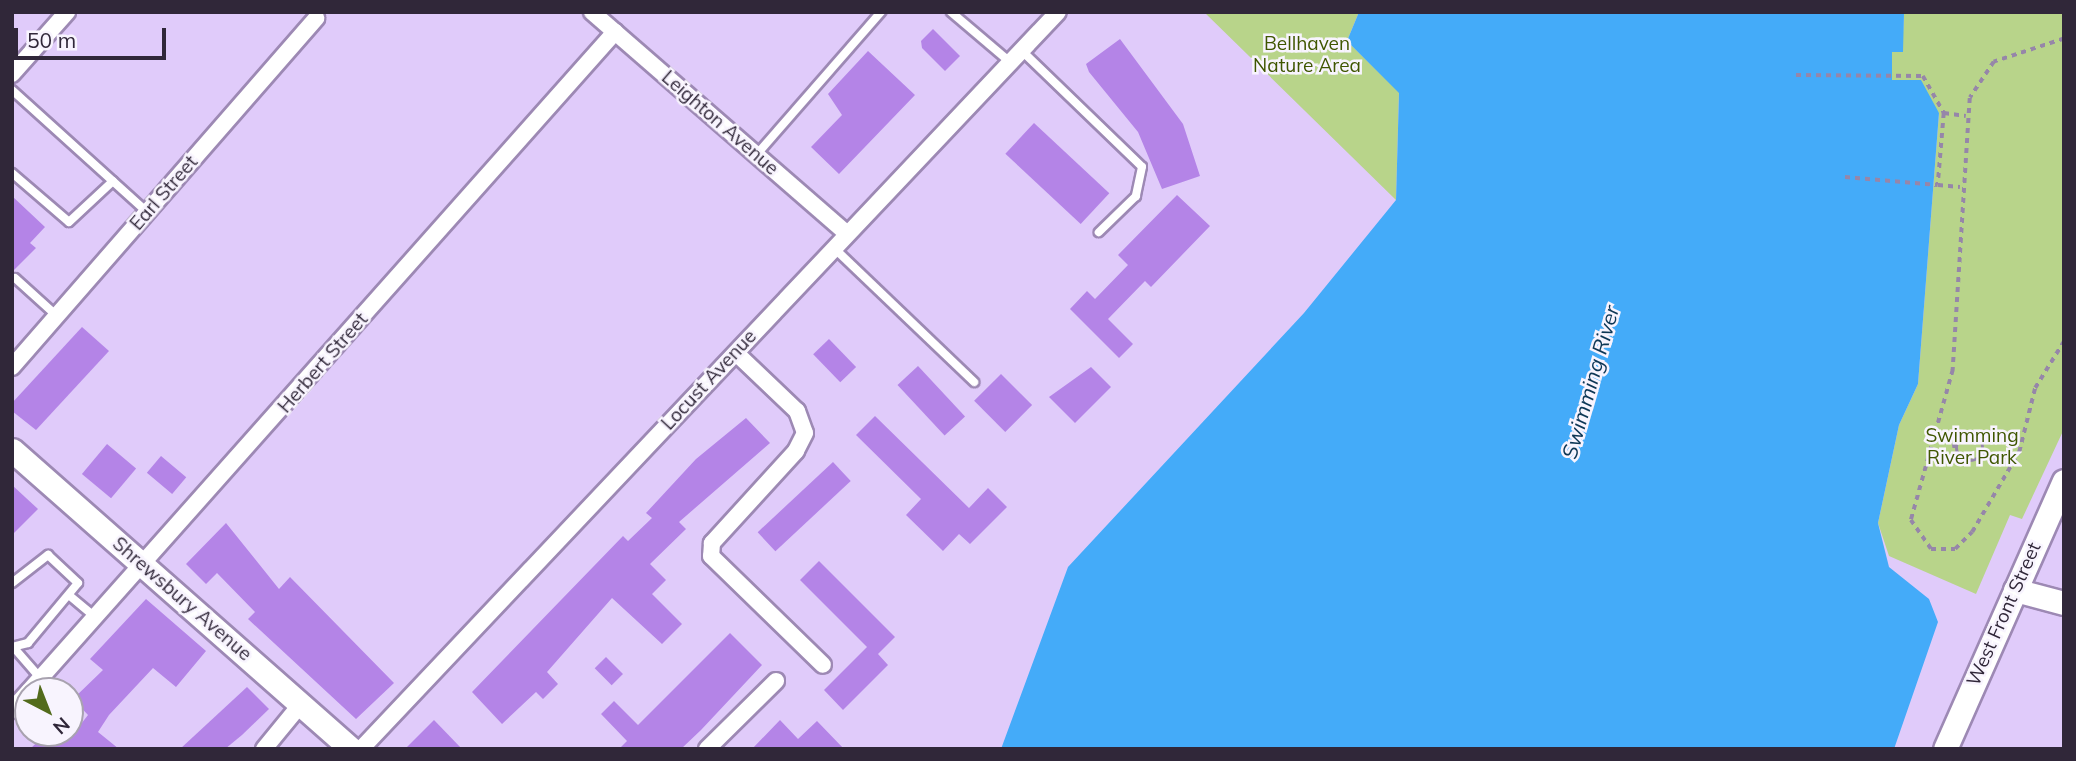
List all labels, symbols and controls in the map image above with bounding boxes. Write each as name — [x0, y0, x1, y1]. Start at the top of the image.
scale bar — [18, 14, 170, 58]
text: 50 m — [27, 27, 76, 53]
park label: Bellhaven Nature Area — [1253, 33, 1361, 77]
street label: Leighton Avenue — [657, 66, 783, 180]
street label: Earl Street — [125, 151, 203, 235]
water label: Swimming River — [1556, 303, 1624, 461]
street label: Herbert Street — [273, 308, 373, 418]
street label: Locust Avenue — [657, 325, 761, 435]
park label: Swimming River Park — [1925, 425, 2019, 469]
street label: Shrewsbury Avenue — [108, 532, 256, 666]
street label: West Front Street — [1962, 539, 2046, 689]
north arrow — [14, 677, 84, 747]
text: N — [48, 712, 75, 740]

